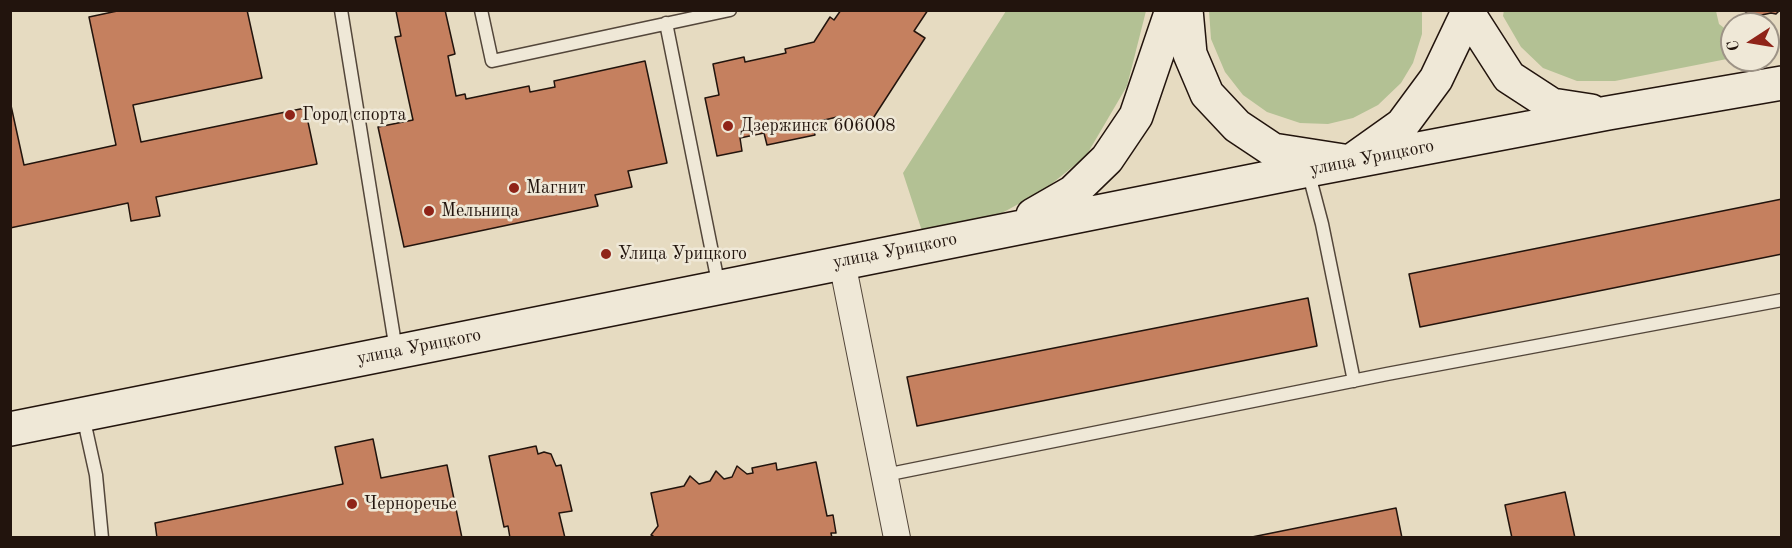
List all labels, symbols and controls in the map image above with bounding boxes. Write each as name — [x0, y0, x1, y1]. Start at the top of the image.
north arrow — [1720, 12, 1780, 72]
text: С — [1725, 38, 1743, 52]
place label: Город спорта — [302, 104, 406, 126]
marker: Город спорта — [283, 108, 297, 122]
place label: Дзержинск 606008 — [740, 115, 896, 137]
marker: Дзержинск 606008 — [721, 119, 735, 133]
street label: улица Урицкого — [1308, 135, 1436, 181]
place label: Магнит — [526, 177, 586, 199]
marker: Магнит — [507, 181, 521, 195]
place label: Мельница — [441, 200, 519, 222]
marker: Мельница — [422, 204, 436, 218]
street label: улица Урицкого — [831, 228, 959, 274]
place label: Улица Урицкого — [618, 243, 747, 265]
marker: Улица Урицкого — [599, 247, 613, 261]
street label: улица Урицкого — [355, 324, 483, 370]
place label: Черноречье — [364, 493, 457, 515]
marker: Черноречье — [345, 497, 359, 511]

